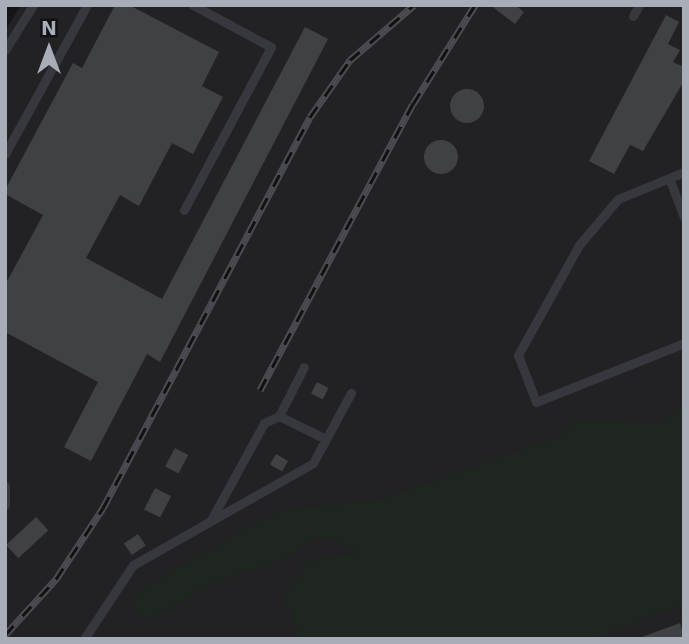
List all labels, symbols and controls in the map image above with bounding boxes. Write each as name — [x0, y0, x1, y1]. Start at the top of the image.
north arrow — [14, 14, 84, 84]
text: N — [41, 17, 57, 39]

